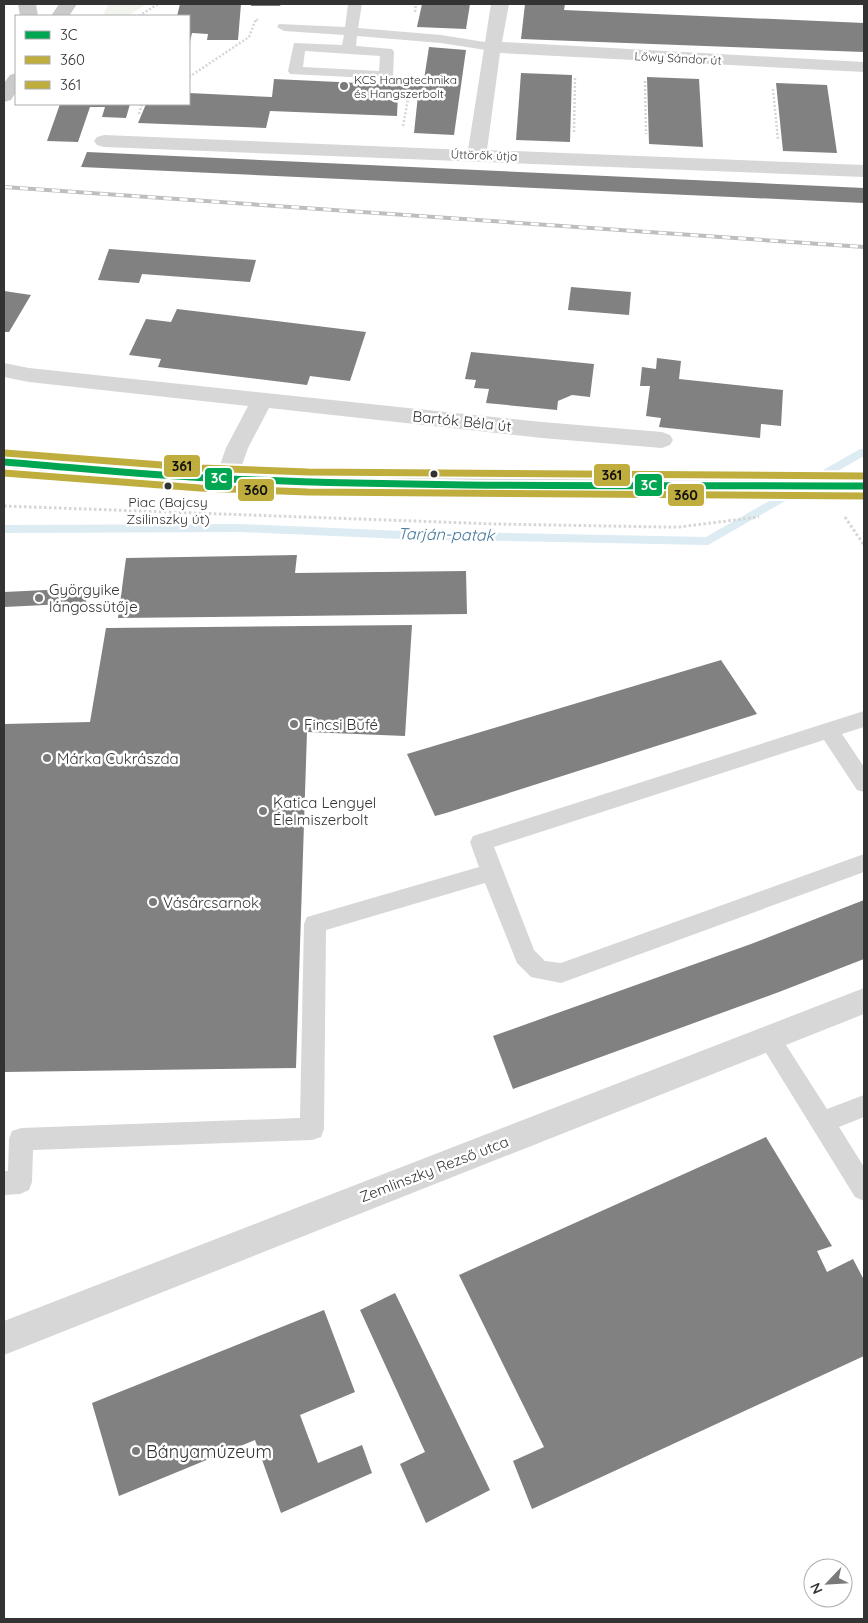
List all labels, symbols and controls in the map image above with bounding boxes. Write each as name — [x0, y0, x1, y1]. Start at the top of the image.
legend — [15, 15, 190, 105]
text: 3C — [60, 25, 78, 44]
street label: Lőwy Sándor út — [634, 48, 722, 68]
text: 360 — [60, 50, 85, 69]
place label: KCS Hangtechnika és Hangszerbolt — [354, 72, 457, 101]
text: 361 — [60, 75, 81, 94]
marker: KCS Hangtechnika és Hangszerbolt — [338, 80, 350, 92]
street label: Úttörők útja — [450, 146, 518, 164]
street label: Bartók Béla út — [412, 406, 512, 436]
line badge: 361 — [163, 454, 201, 478]
text: 361 — [172, 457, 192, 475]
line badge: 361 — [593, 463, 631, 487]
text: 361 — [602, 466, 622, 484]
line badge: 3C — [204, 467, 233, 491]
text: 3C — [211, 469, 227, 487]
unlabelled marker — [429, 469, 439, 479]
line badge: 3C — [634, 473, 663, 497]
text: 3C — [641, 476, 657, 494]
line badge: 360 — [237, 478, 275, 502]
marker: Piac (Bajcsy Zsilinszky út) — [163, 481, 173, 491]
text: 360 — [244, 481, 268, 499]
line badge: 360 — [667, 483, 705, 507]
text: 360 — [674, 486, 698, 504]
place label: Piac (Bajcsy Zsilinszky út) — [126, 493, 210, 528]
water label: Tarján-patak — [398, 523, 496, 545]
place label: Györgyike lángossütője — [49, 580, 138, 616]
marker: Györgyike lángossütője — [33, 592, 45, 604]
place label: Fincsi Büfé — [304, 715, 378, 734]
marker: Fincsi Büfé — [288, 718, 300, 730]
place label: Márka Cukrászda — [57, 749, 179, 768]
marker: Márka Cukrászda — [41, 752, 53, 764]
place label: Katica Lengyel Élelmiszerbolt — [273, 793, 376, 829]
marker: Katica Lengyel Élelmiszerbolt — [257, 805, 269, 817]
place label: Vásárcsarnok — [163, 893, 259, 912]
marker: Vásárcsarnok — [147, 896, 159, 908]
street label: Zemlinszky Rezső utca — [357, 1132, 511, 1206]
place label: Bányamúzeum — [146, 1440, 272, 1463]
marker: Bányamúzeum — [130, 1445, 142, 1457]
north arrow — [803, 1558, 853, 1608]
text: N — [806, 1580, 827, 1597]

